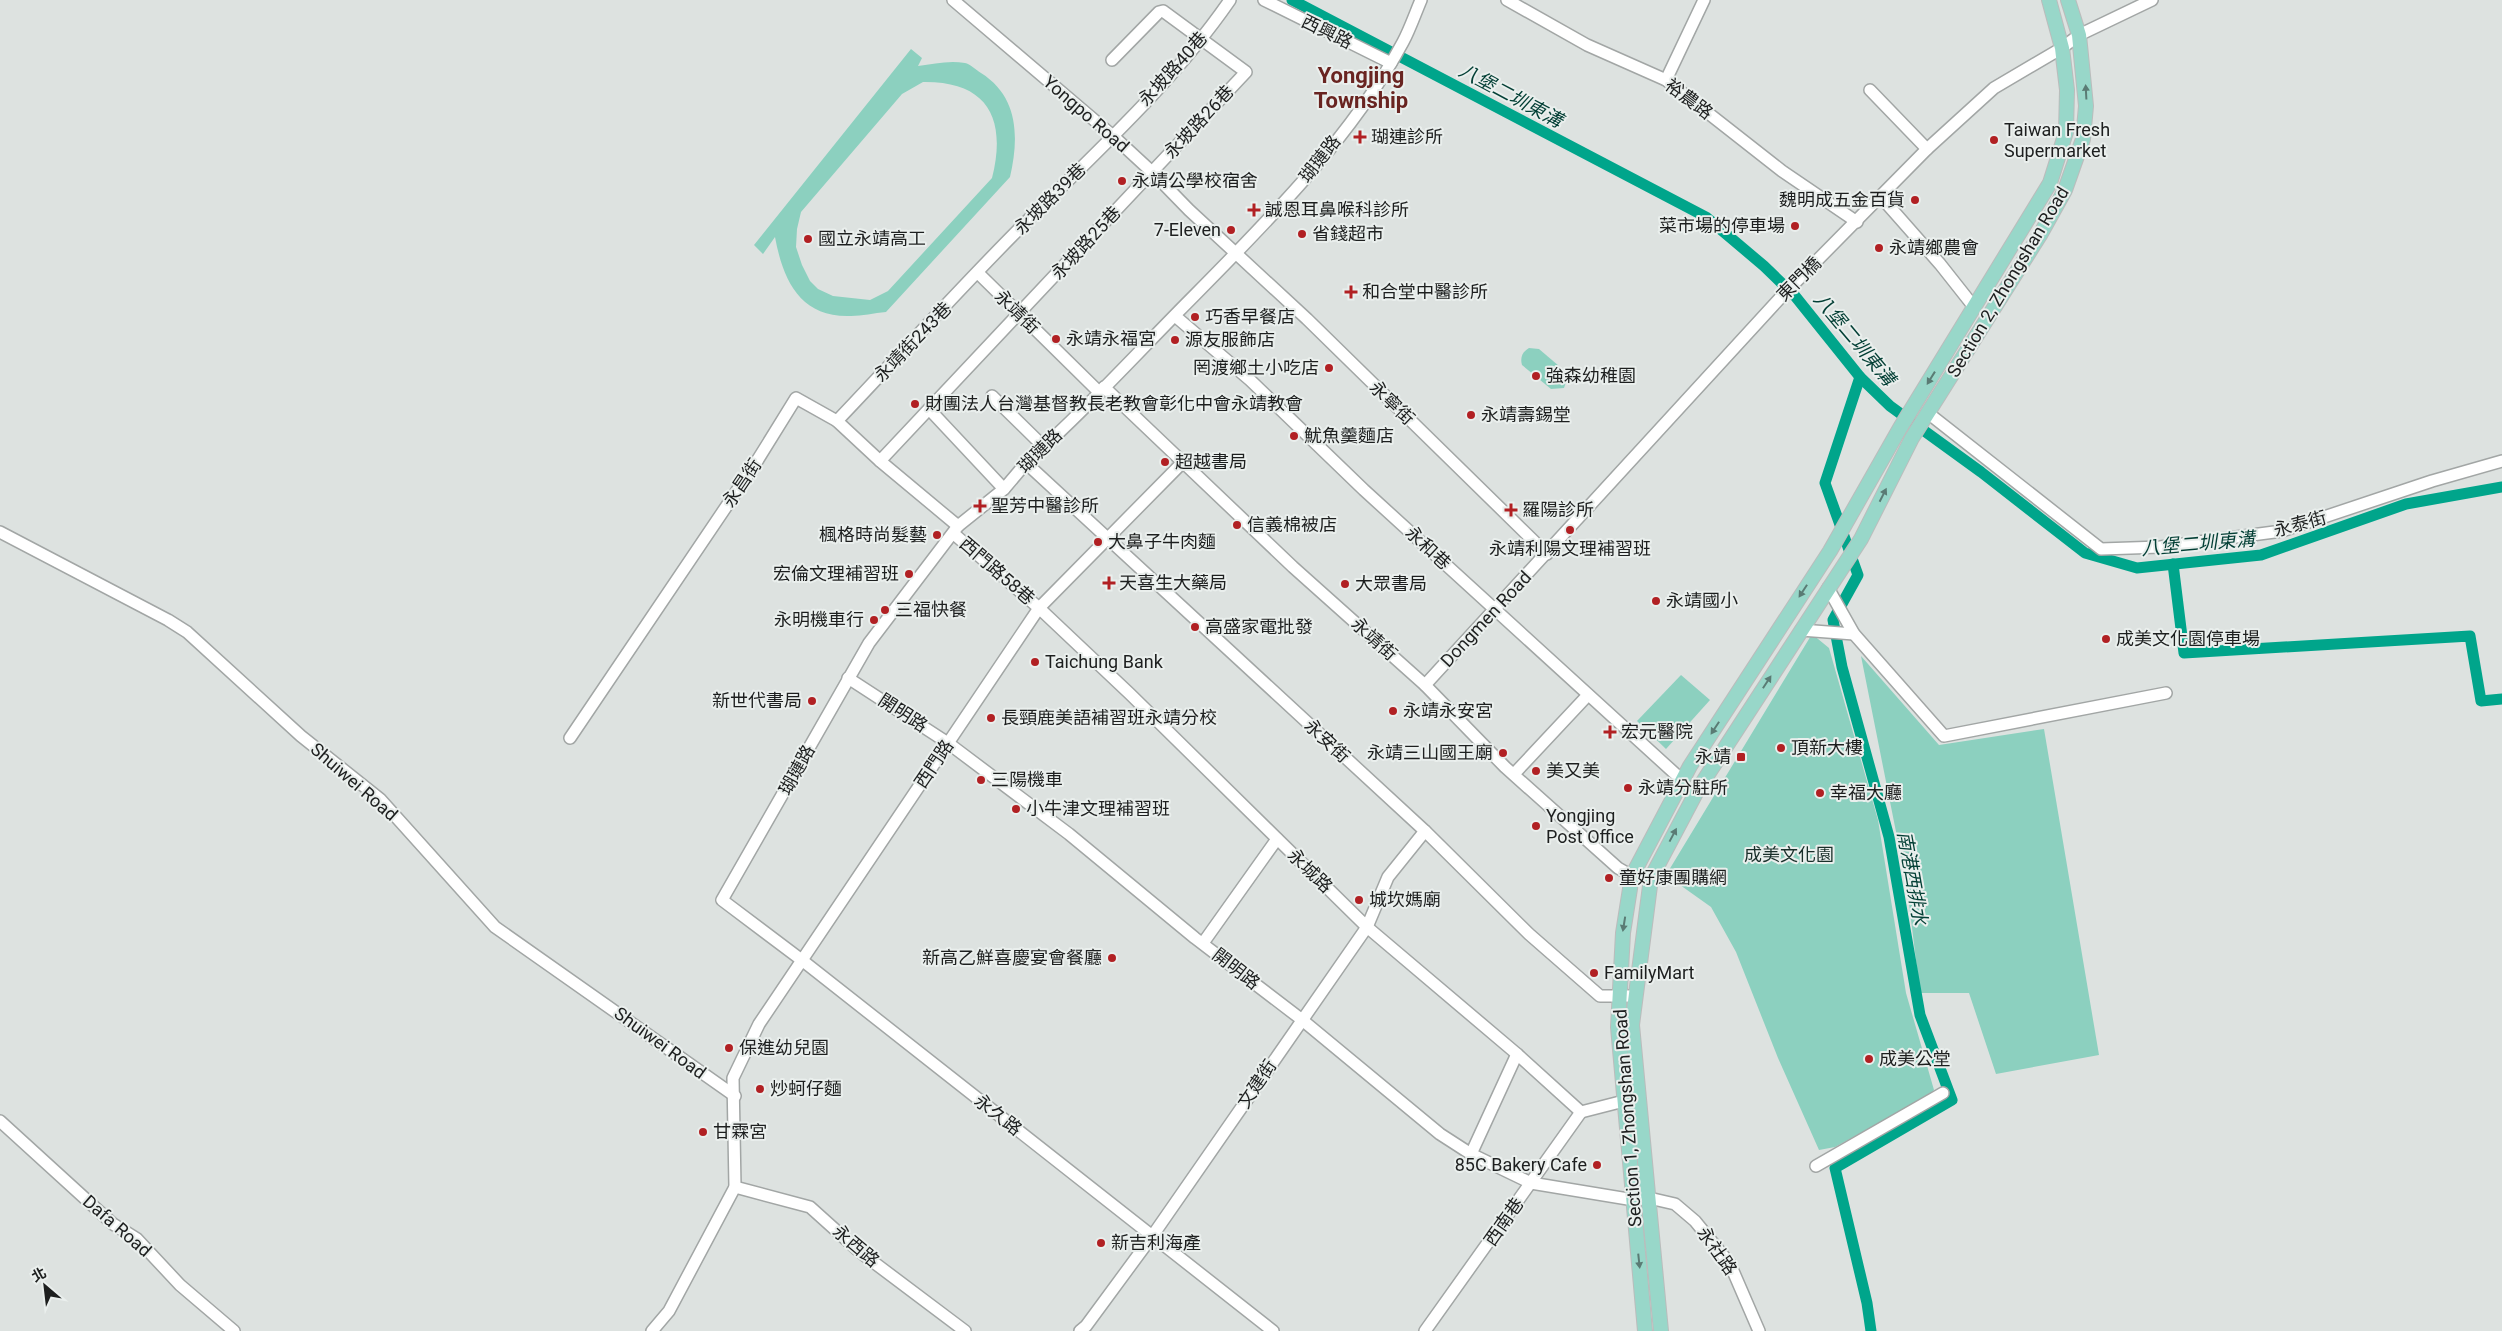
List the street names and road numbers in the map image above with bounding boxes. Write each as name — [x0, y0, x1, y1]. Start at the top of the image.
street label: 西興路 — [1298, 10, 1356, 53]
street label: 永坡路40巷 — [1134, 27, 1211, 110]
street label: Yongpo Road — [1039, 71, 1133, 157]
street label: 裕農路 — [1661, 74, 1717, 123]
street label: 永坡路26巷 — [1160, 81, 1238, 163]
street label: 瑚璉路 — [1295, 131, 1345, 186]
street label: 永坡路39巷 — [1010, 159, 1090, 239]
street label: Section 2, Zhongshan Road — [1942, 183, 2073, 381]
street label: 永坡路25巷 — [1047, 202, 1125, 284]
street label: 東門橋 — [1772, 252, 1825, 305]
street label: 永靖街 — [991, 285, 1044, 338]
street label: 永靖街243巷 — [870, 298, 956, 386]
street label: 永寧街 — [1366, 376, 1419, 429]
street label: 瑚璉路 — [1013, 424, 1066, 477]
street label: 永昌街 — [718, 454, 765, 511]
street label: 永泰街 — [2271, 506, 2329, 541]
street label: 永和巷 — [1401, 522, 1455, 574]
street label: 西門路58巷 — [956, 532, 1039, 609]
street label: Dongmen Road — [1436, 566, 1535, 671]
street label: 永靖街 — [1347, 613, 1401, 664]
street label: 開明路 — [875, 689, 932, 736]
street label: 永安街 — [1300, 715, 1354, 767]
street label: 西門路 — [910, 735, 957, 792]
street label: Shuiwei Road — [307, 738, 402, 825]
street label: 瑚璉路 — [774, 741, 819, 798]
street label: 永城路 — [1284, 844, 1337, 897]
street label: 開明路 — [1209, 944, 1264, 994]
street label: Shuiwei Road — [610, 1002, 710, 1083]
street label: Section 1, Zhongshan Road — [1609, 1008, 1646, 1228]
street label: 文建街 — [1233, 1055, 1280, 1112]
street label: 永久路 — [971, 1090, 1026, 1140]
street label: Dafa Road — [79, 1190, 156, 1261]
street label: 西南巷 — [1480, 1194, 1528, 1250]
street label: 永西路 — [829, 1220, 884, 1271]
street label: 永社路 — [1693, 1223, 1741, 1279]

